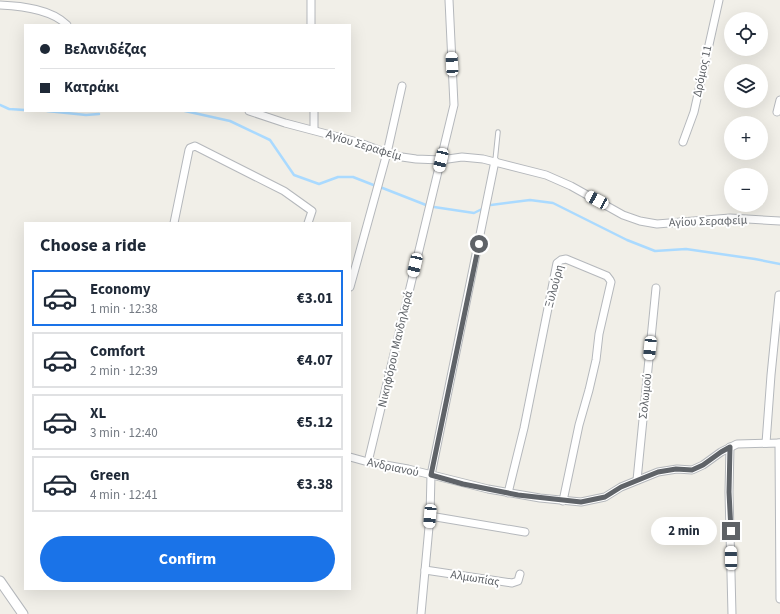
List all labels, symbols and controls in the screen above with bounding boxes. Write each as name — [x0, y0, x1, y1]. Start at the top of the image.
map controls — [724, 12, 768, 212]
button: locate — [724, 12, 768, 56]
text: Βελανιδέζας — [64, 39, 146, 60]
street label: Δρόμος 11 — [689, 44, 716, 99]
car — [445, 52, 459, 76]
button: layers — [724, 64, 768, 108]
text: Κατράκι — [64, 77, 119, 98]
button: + — [724, 116, 768, 160]
street label: Αγίου Σεραφείμ — [324, 126, 404, 165]
car — [432, 147, 450, 173]
button: − — [724, 168, 768, 212]
car — [584, 189, 610, 211]
street label: Αγίου Σεραφείμ — [668, 212, 748, 231]
text: Choose a ride — [40, 233, 146, 258]
route start — [470, 235, 488, 253]
car — [406, 252, 424, 278]
street label: Ξυλούρη — [541, 263, 568, 309]
text: Economy — [90, 279, 151, 300]
icon: car — [42, 280, 78, 316]
text: €3.01 — [297, 288, 333, 309]
street label: Νικηφόρου Μανδηλαρά — [374, 289, 417, 409]
text: 1 min · 12:38 — [90, 300, 158, 318]
car — [643, 335, 657, 361]
text: Comfort — [90, 341, 145, 362]
icon: car — [42, 342, 78, 378]
text: €4.07 — [297, 350, 333, 371]
text: 2 min · 12:39 — [90, 362, 158, 380]
street label: Σολωμού — [635, 372, 656, 420]
text: XL — [90, 403, 106, 424]
icon: car — [42, 404, 78, 440]
text: €5.12 — [297, 412, 333, 433]
text: 3 min · 12:40 — [90, 424, 158, 442]
street label: Ανδριανού — [365, 454, 420, 481]
text: Green — [90, 465, 130, 486]
icon: car — [42, 466, 78, 502]
text: €3.38 — [297, 474, 333, 495]
text: 4 min · 12:41 — [90, 486, 158, 504]
car — [423, 504, 437, 528]
callout: 2 min — [651, 517, 717, 545]
text: 2 min — [668, 522, 700, 540]
route end — [722, 522, 740, 540]
button: Confirm — [40, 536, 335, 582]
car — [725, 546, 737, 570]
street label: Αλμωπίας — [449, 566, 501, 591]

